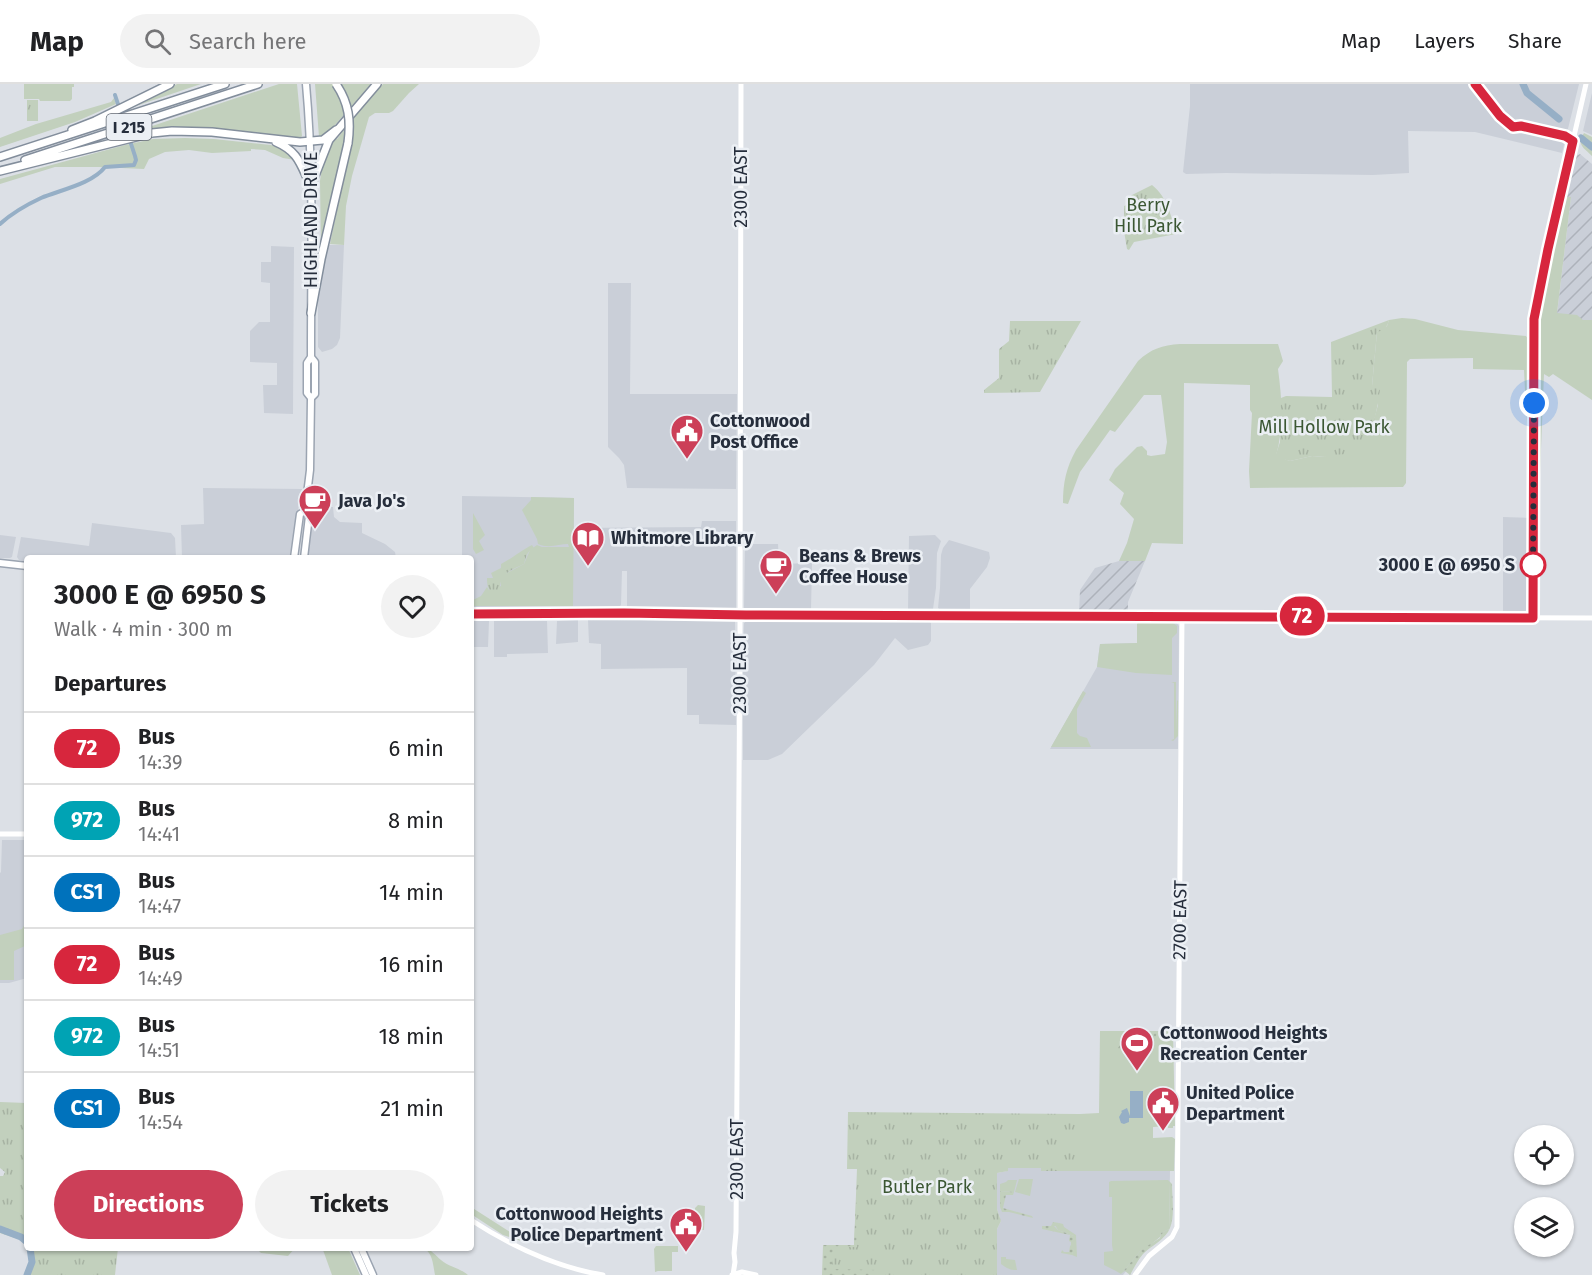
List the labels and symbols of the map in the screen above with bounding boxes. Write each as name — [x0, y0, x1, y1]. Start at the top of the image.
road number: I 215 — [106, 114, 152, 140]
street label: 2300 EAST — [730, 146, 752, 228]
street label: HIGHLAND DRIVE — [300, 152, 322, 288]
park label: Berry Hill Park — [1114, 194, 1183, 237]
your location — [1519, 388, 1549, 418]
place label: Cottonwood Post Office — [710, 410, 810, 453]
public building icon: Cottonwood Post Office — [669, 413, 705, 460]
park label: Mill Hollow Park — [1258, 416, 1390, 438]
cafe icon: Java Jo's — [297, 483, 333, 530]
place label: Java Jo's — [337, 490, 405, 512]
library icon: Whitmore Library — [570, 520, 606, 567]
place label: Whitmore Library — [611, 527, 754, 549]
place label: Beans & Brews Coffee House — [799, 545, 921, 588]
cafe icon: Beans & Brews Coffee House — [758, 548, 794, 595]
marker: 3000 E @ 6950 S — [1520, 552, 1546, 578]
place label: 3000 E @ 6950 S — [1378, 554, 1515, 576]
line badge: 72 — [1275, 596, 1329, 636]
street label: 2300 EAST — [729, 632, 751, 714]
street label: 2700 EAST — [1168, 879, 1192, 960]
place label: Cottonwood Heights Recreation Center — [1160, 1022, 1328, 1065]
sports icon: Cottonwood Heights Recreation Center — [1119, 1025, 1155, 1072]
place label: United Police Department — [1186, 1082, 1294, 1125]
public building icon: United Police Department — [1145, 1085, 1181, 1132]
street label: 2300 EAST — [726, 1118, 748, 1200]
park label: Butler Park — [882, 1176, 973, 1198]
place label: Cottonwood Heights Police Department — [496, 1203, 664, 1246]
public building icon: Cottonwood Heights Police Department — [668, 1206, 704, 1253]

